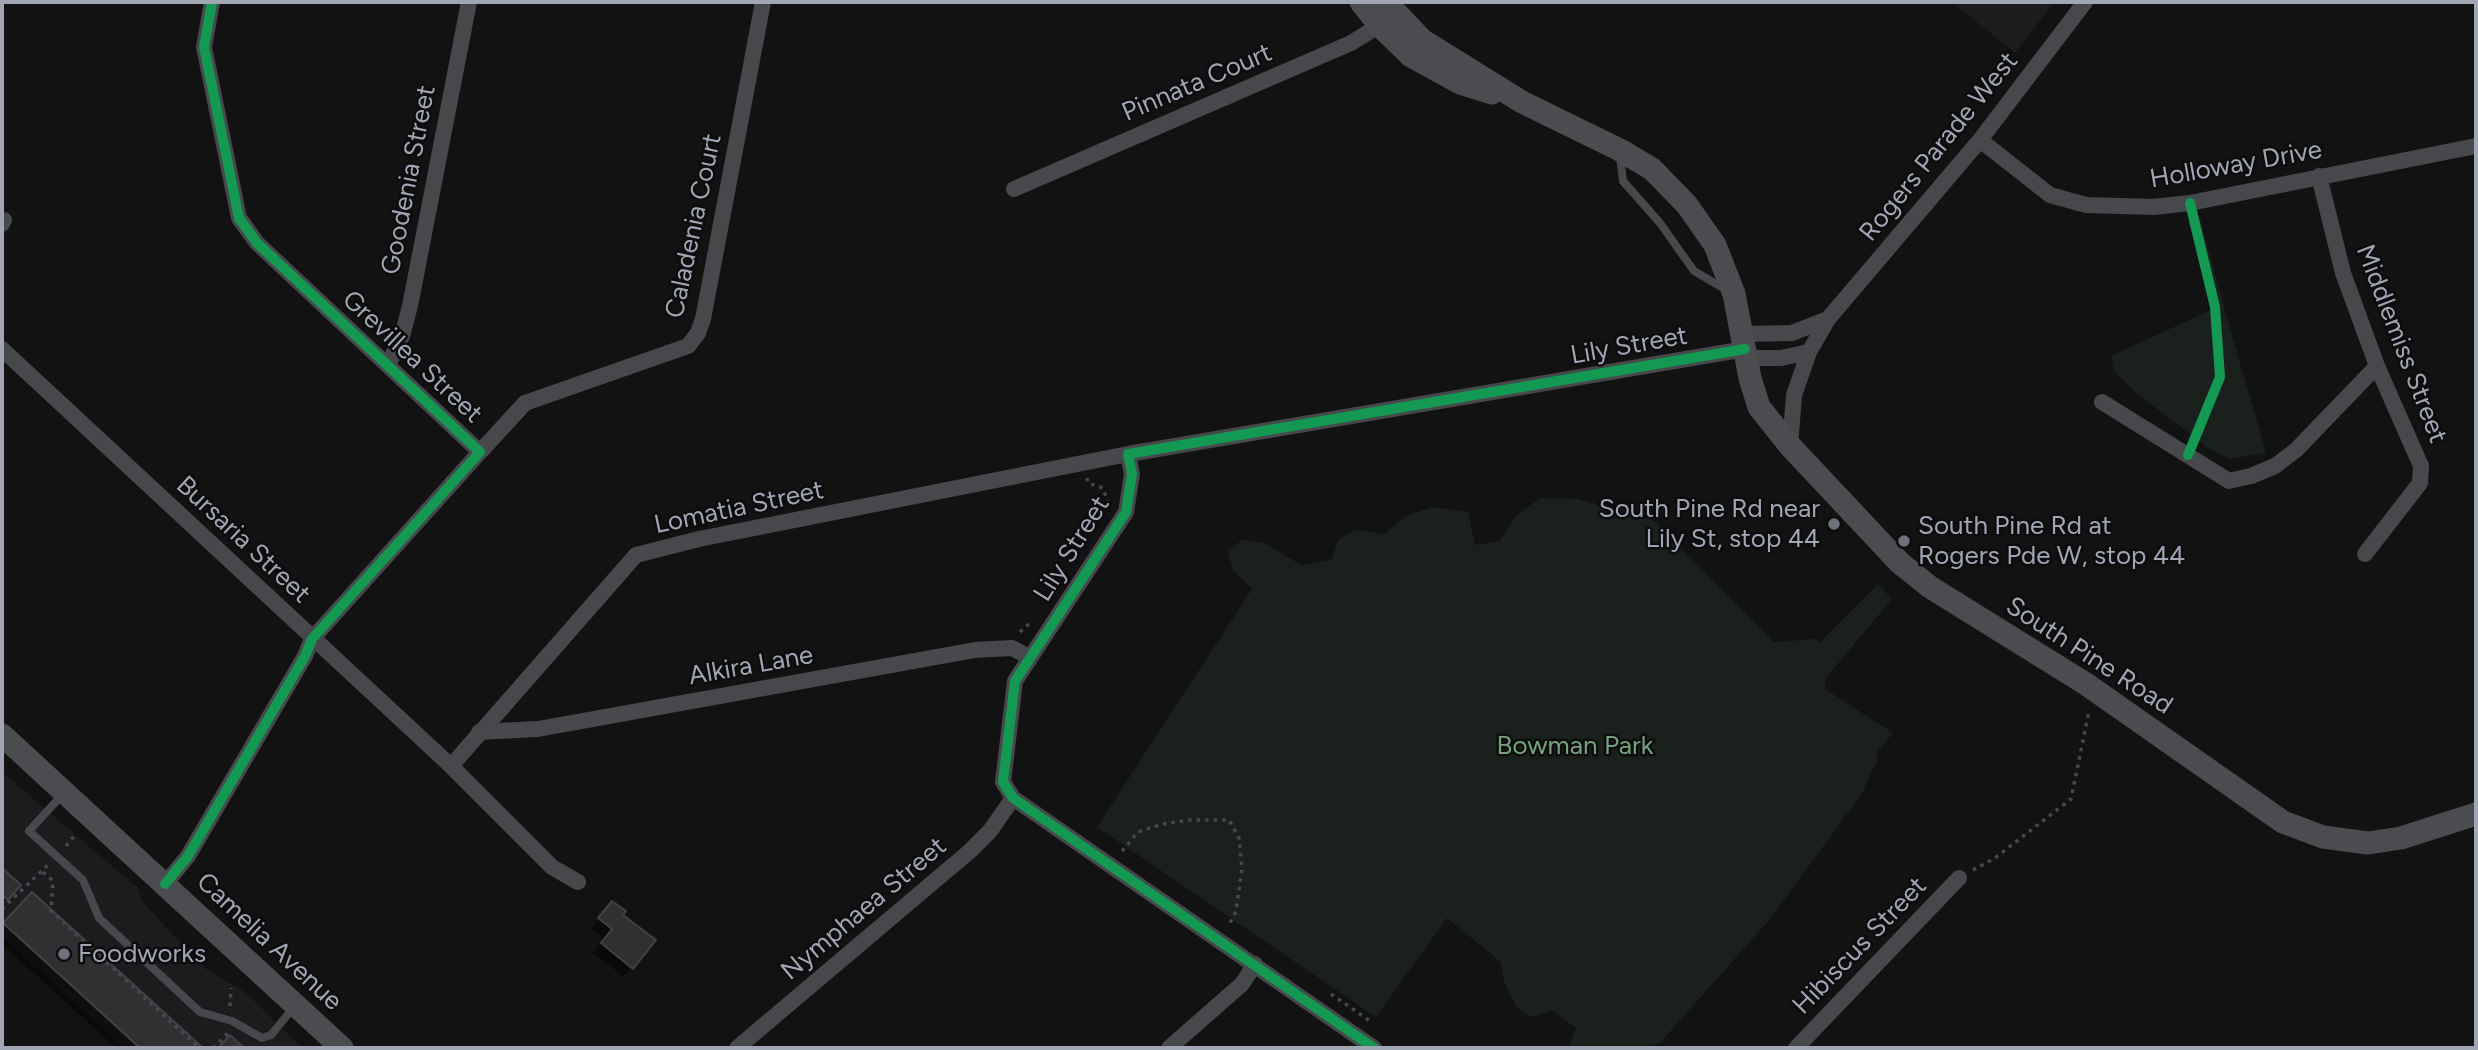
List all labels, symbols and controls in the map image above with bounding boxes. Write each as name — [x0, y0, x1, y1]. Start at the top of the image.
street label: Pinnata Court — [1117, 37, 1277, 129]
street label: Rogers Parade West — [1853, 46, 2025, 248]
street label: Goodenia Street — [375, 83, 443, 277]
street label: Caladenia Court — [659, 131, 729, 321]
street label: Holloway Drive — [2148, 135, 2324, 195]
street label: Middlemiss Street — [2349, 240, 2453, 448]
street label: Grevillea Street — [336, 284, 488, 430]
street label: Lily Street — [1568, 320, 1690, 372]
street label: Bursaria Street — [170, 470, 316, 610]
street label: Lomatia Street — [651, 475, 827, 541]
street label: Lily Street — [1027, 491, 1117, 607]
place label: South Pine Rd near Lily St, stop 44 — [1599, 493, 1820, 554]
place label: South Pine Rd at Rogers Pde W, stop 44 — [1918, 510, 2185, 572]
marker: South Pine Rd near Lily St, stop 44 — [1826, 516, 1842, 532]
marker: South Pine Rd at Rogers Pde W, stop 44 — [1896, 533, 1912, 549]
street label: South Pine Road — [2000, 591, 2178, 721]
street label: Alkira Lane — [686, 640, 816, 692]
park label: Bowman Park — [1497, 730, 1653, 762]
street label: Nymphaea Street — [775, 831, 953, 987]
street label: Camelia Avenue — [190, 867, 348, 1017]
street label: Hibiscus Street — [1787, 871, 1933, 1021]
place label: Foodworks — [78, 938, 206, 970]
marker: Foodworks — [56, 946, 72, 962]

